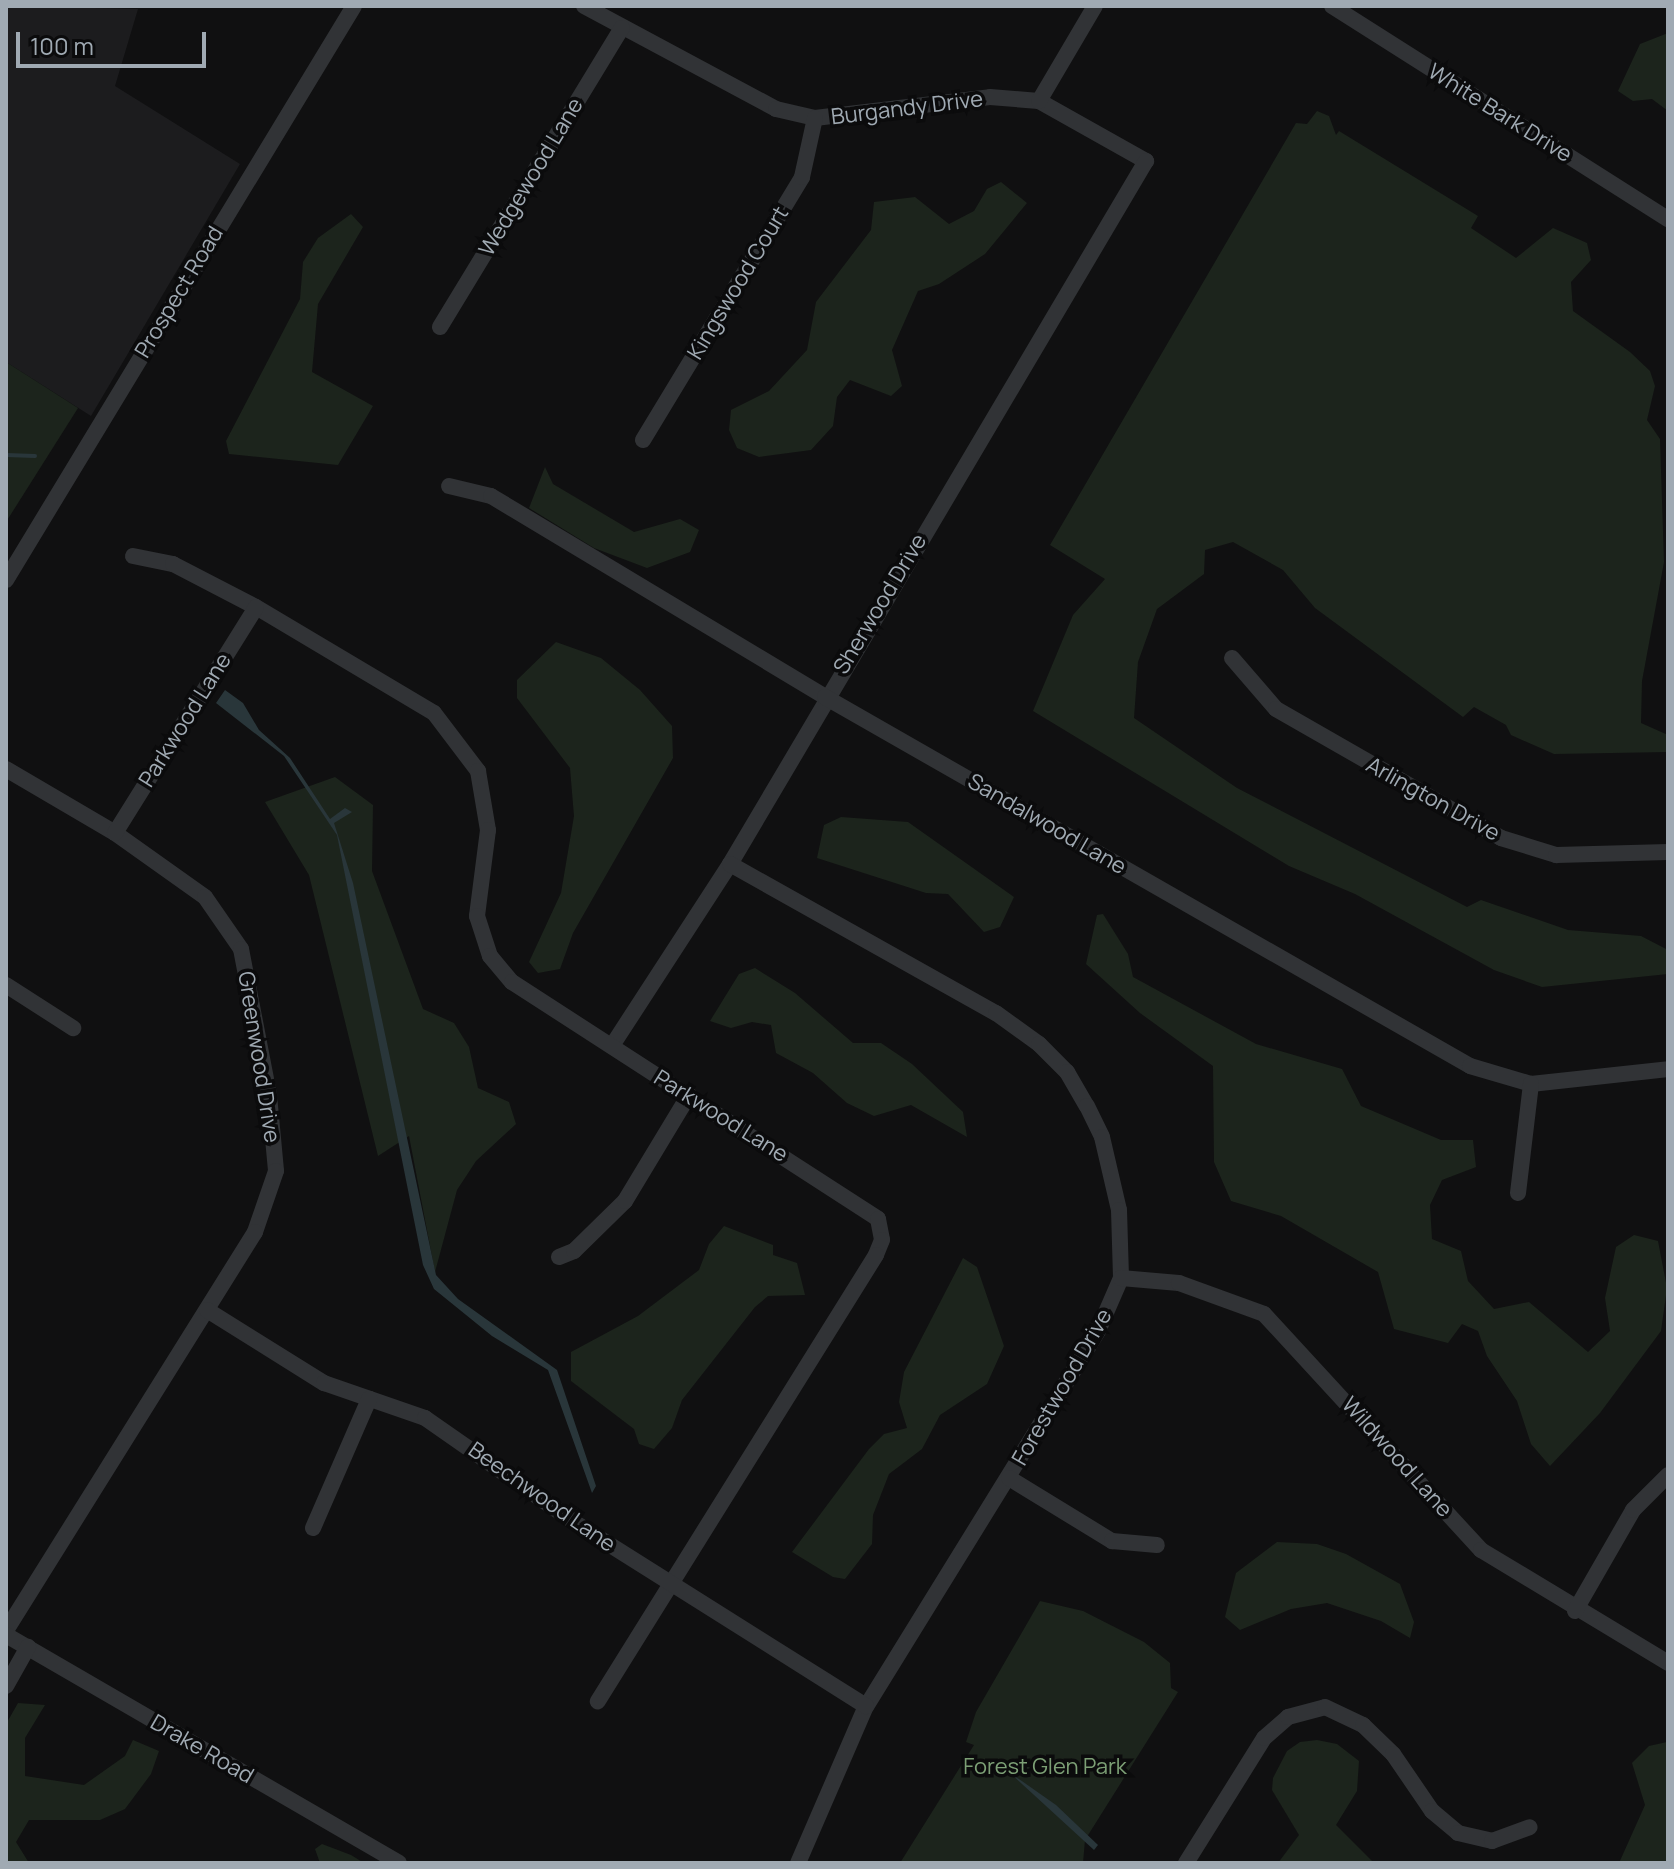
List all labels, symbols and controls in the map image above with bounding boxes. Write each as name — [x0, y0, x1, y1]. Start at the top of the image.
scale bar — [20, 16, 210, 66]
text: 100 m — [30, 29, 94, 62]
street label: White Bark Drive — [1423, 58, 1577, 168]
street label: Burgandy Drive — [830, 86, 984, 130]
street label: Wedgewood Lane — [473, 93, 589, 261]
street label: Kingswood Court — [682, 202, 794, 364]
street label: Prospect Road — [129, 221, 229, 363]
street label: Sherwood Drive — [828, 529, 932, 679]
street label: Parkwood Lane — [133, 648, 237, 792]
street label: Arlington Drive — [1362, 751, 1504, 847]
street label: Sandalwood Lane — [963, 768, 1131, 880]
street label: Greenwood Drive — [232, 969, 286, 1145]
street label: Parkwood Lane — [649, 1064, 793, 1168]
street label: Forestwood Drive — [1007, 1304, 1117, 1470]
street label: Wildwood Lane — [1336, 1391, 1458, 1523]
street label: Beechwood Lane — [463, 1436, 621, 1558]
street label: Drake Road — [146, 1709, 258, 1789]
park label: Forest Glen Park — [963, 1754, 1127, 1780]

